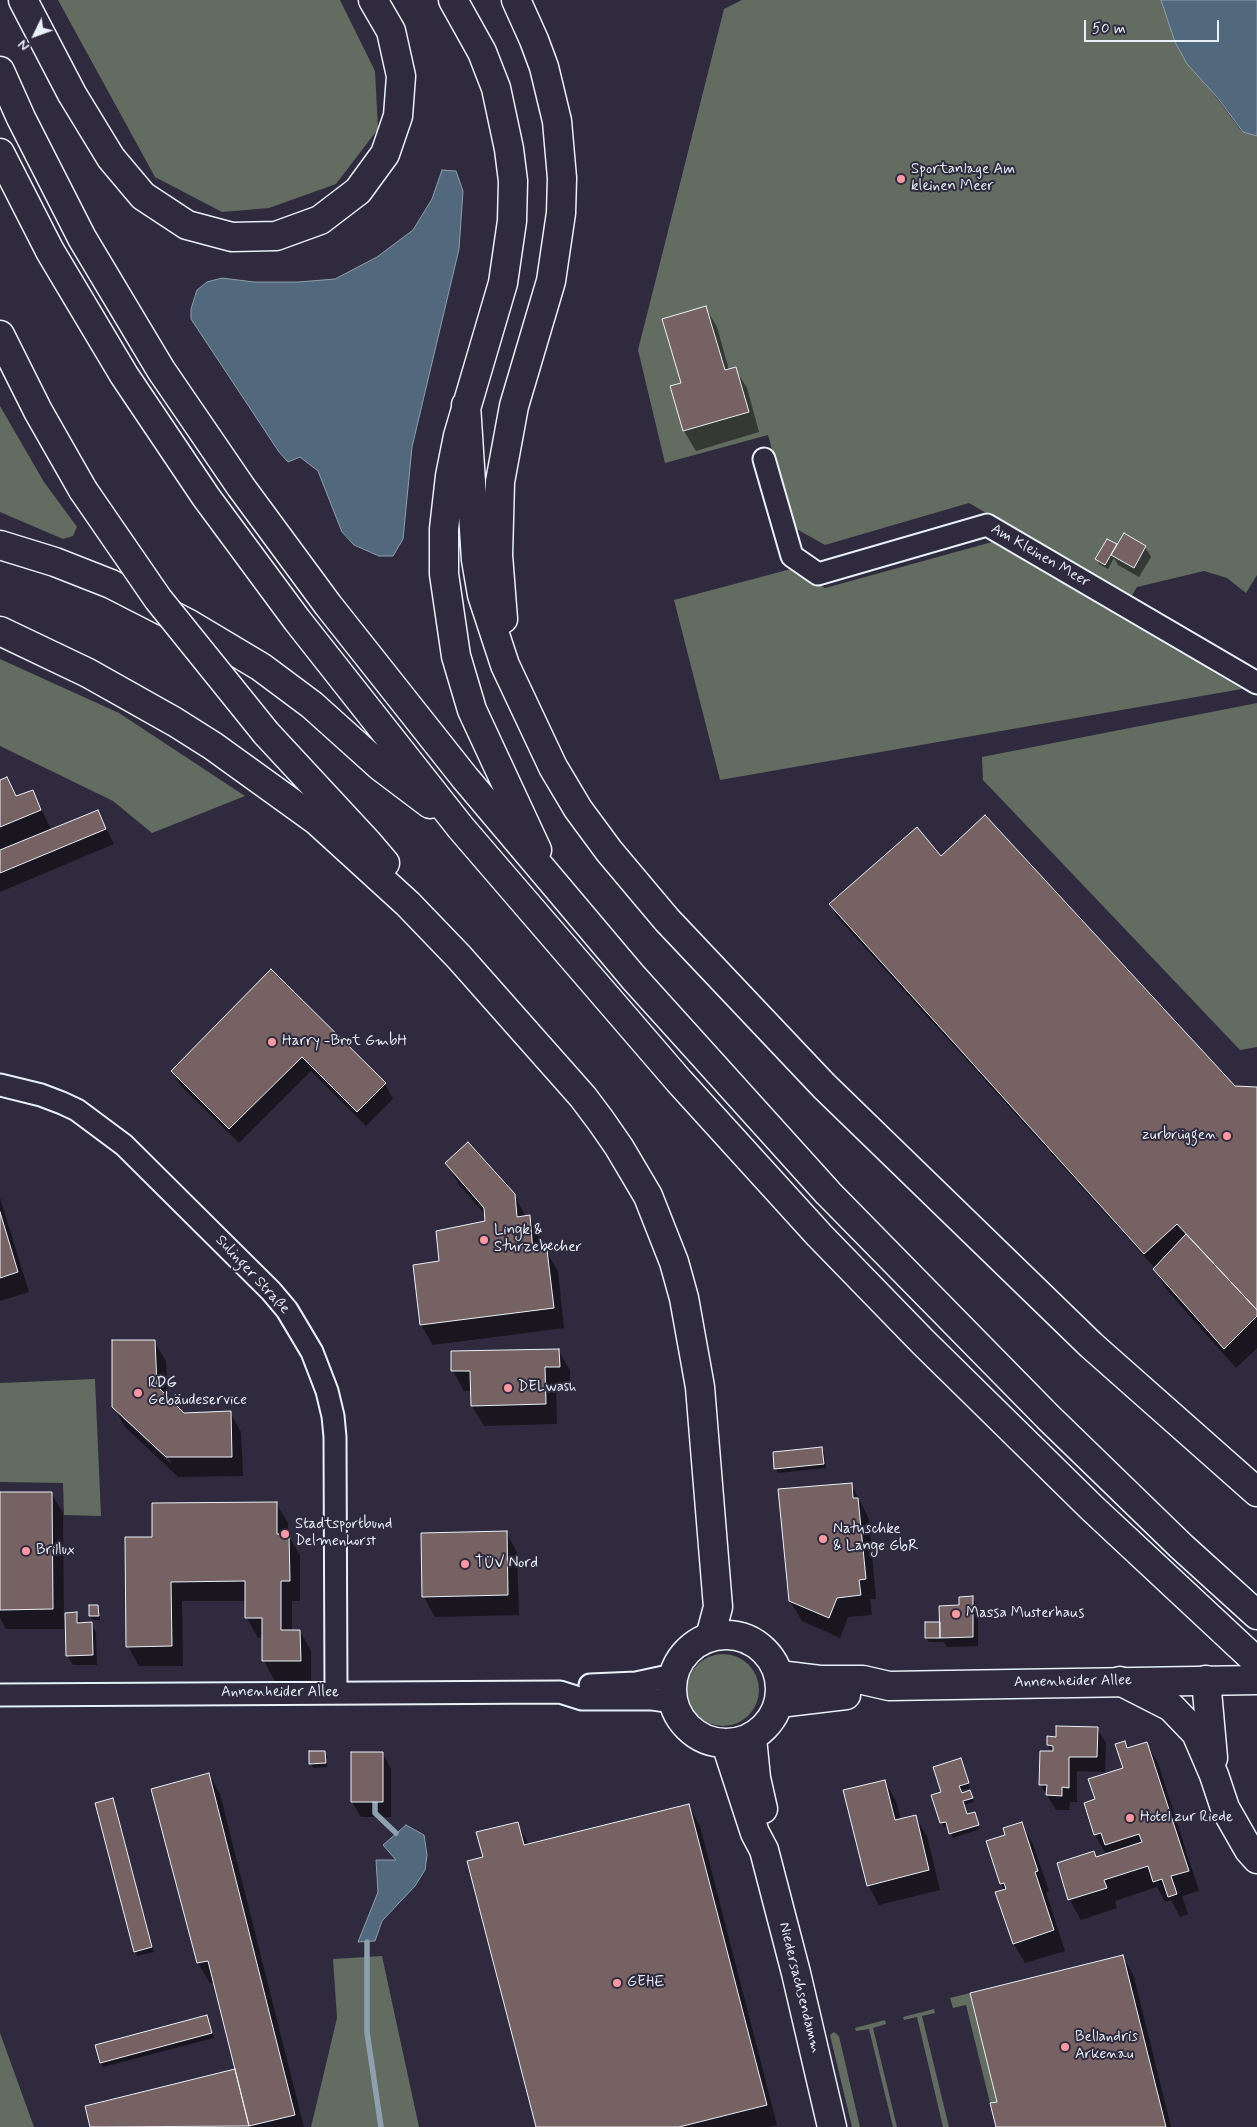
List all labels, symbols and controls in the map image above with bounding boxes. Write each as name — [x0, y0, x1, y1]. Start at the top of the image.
north arrow — [10, 10, 60, 60]
scale bar — [1087, 10, 1222, 42]
text: 50 m — [1092, 19, 1126, 39]
text: N — [14, 36, 34, 55]
place label: Sportanlage Am kleinen Meer — [911, 161, 1015, 196]
marker: Sportanlage Am kleinen Meer — [895, 173, 907, 185]
street label: Am Kleinen Meer — [987, 520, 1093, 592]
place label: Harry -Brot GmbH — [282, 1033, 407, 1051]
marker: Harry -Brot GmbH — [266, 1036, 278, 1048]
place label: zurbrüggen — [1142, 1127, 1217, 1145]
marker: zurbrüggen — [1221, 1130, 1233, 1142]
place label: Lingk & Sturzebecher — [494, 1222, 582, 1257]
street label: Sulinger Straße — [211, 1232, 293, 1318]
marker: Lingk & Sturzebecher — [478, 1234, 490, 1246]
place label: RDG Gebäudeservice — [148, 1375, 247, 1410]
place label: DELwash — [518, 1379, 577, 1397]
marker: DELwash — [502, 1382, 514, 1394]
marker: RDG Gebäudeservice — [132, 1387, 144, 1399]
place label: Stadtsportbund Delmenhorst — [295, 1516, 392, 1551]
place label: Natuschke & Lange GbR — [833, 1521, 918, 1556]
marker: Stadtsportbund Delmenhorst — [279, 1528, 291, 1540]
marker: Natuschke & Lange GbR — [817, 1533, 829, 1545]
place label: Brillux — [36, 1542, 75, 1560]
marker: Brillux — [20, 1545, 32, 1557]
place label: TÜV Nord — [475, 1555, 538, 1573]
marker: TÜV Nord — [459, 1558, 471, 1570]
place label: Massa Musterhaus — [966, 1605, 1084, 1623]
marker: Massa Musterhaus — [950, 1608, 962, 1620]
street label: Annenheider Allee — [1014, 1672, 1132, 1692]
street label: Annenheider Allee — [221, 1684, 339, 1702]
place label: Hotel zur Riede — [1140, 1809, 1233, 1827]
marker: Hotel zur Riede — [1124, 1812, 1136, 1824]
street label: Niedersachsendamm — [774, 1921, 824, 2055]
place label: GEHE — [627, 1974, 665, 1992]
marker: GEHE — [611, 1977, 623, 1989]
place label: Bellandris Arkenau — [1075, 2029, 1138, 2064]
marker: Bellandris Arkenau — [1059, 2041, 1071, 2053]

